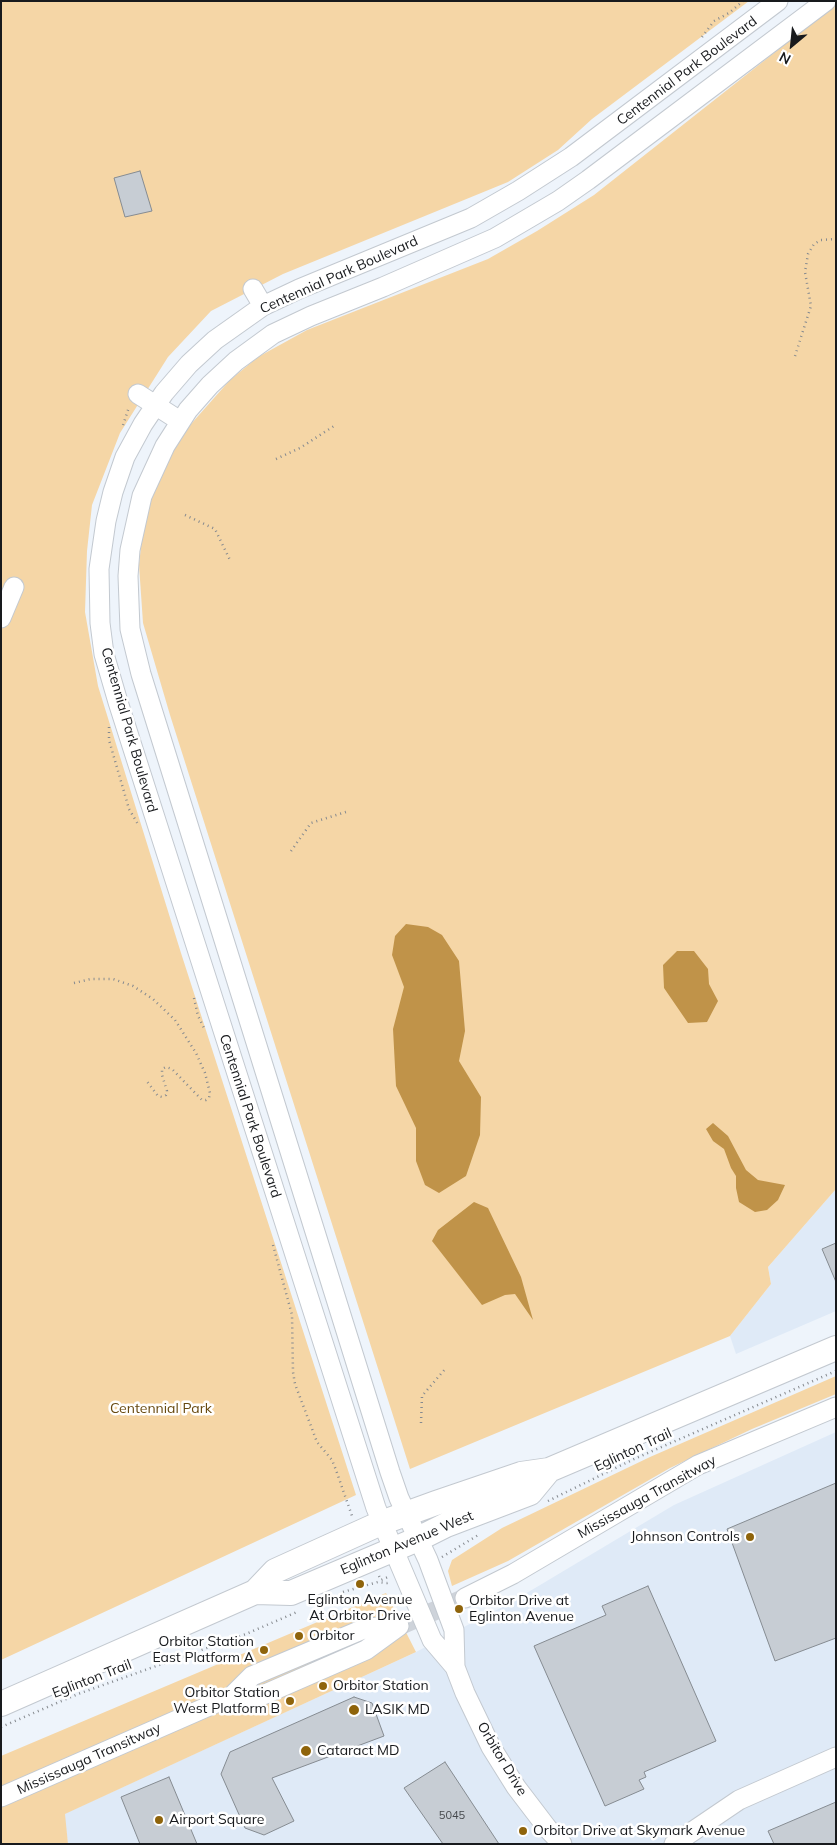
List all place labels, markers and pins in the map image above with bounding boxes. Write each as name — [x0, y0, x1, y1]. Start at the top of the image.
place label: Johnson Controls — [631, 1529, 740, 1545]
marker: Johnson Controls — [744, 1531, 756, 1543]
marker: Eglinton Avenue At Orbitor Drive — [354, 1578, 366, 1590]
place label: Eglinton Avenue At Orbitor Drive — [308, 1592, 412, 1624]
place label: Orbitor Drive at Eglinton Avenue — [469, 1593, 574, 1625]
marker: Orbitor Drive at Eglinton Avenue — [453, 1603, 465, 1615]
place label: Orbitor — [309, 1628, 355, 1644]
marker: Orbitor — [293, 1630, 305, 1642]
place label: Orbitor Station East Platform A — [152, 1634, 254, 1666]
marker: Orbitor Station East Platform A — [258, 1644, 270, 1656]
place label: Orbitor Station — [333, 1678, 429, 1694]
marker: Orbitor Station — [317, 1680, 329, 1692]
place label: Orbitor Station West Platform B — [173, 1685, 280, 1718]
marker: Orbitor Station West Platform B — [284, 1695, 296, 1707]
place label: LASIK MD — [365, 1702, 430, 1718]
marker: LASIK MD — [347, 1703, 361, 1717]
place label: Cataract MD — [317, 1743, 399, 1759]
marker: Cataract MD — [299, 1744, 313, 1758]
place label: Airport Square — [169, 1812, 264, 1828]
marker: Airport Square — [153, 1814, 165, 1826]
place label: Orbitor Drive at Skymark Avenue — [533, 1823, 745, 1839]
marker: Orbitor Drive at Skymark Avenue — [517, 1825, 529, 1837]

